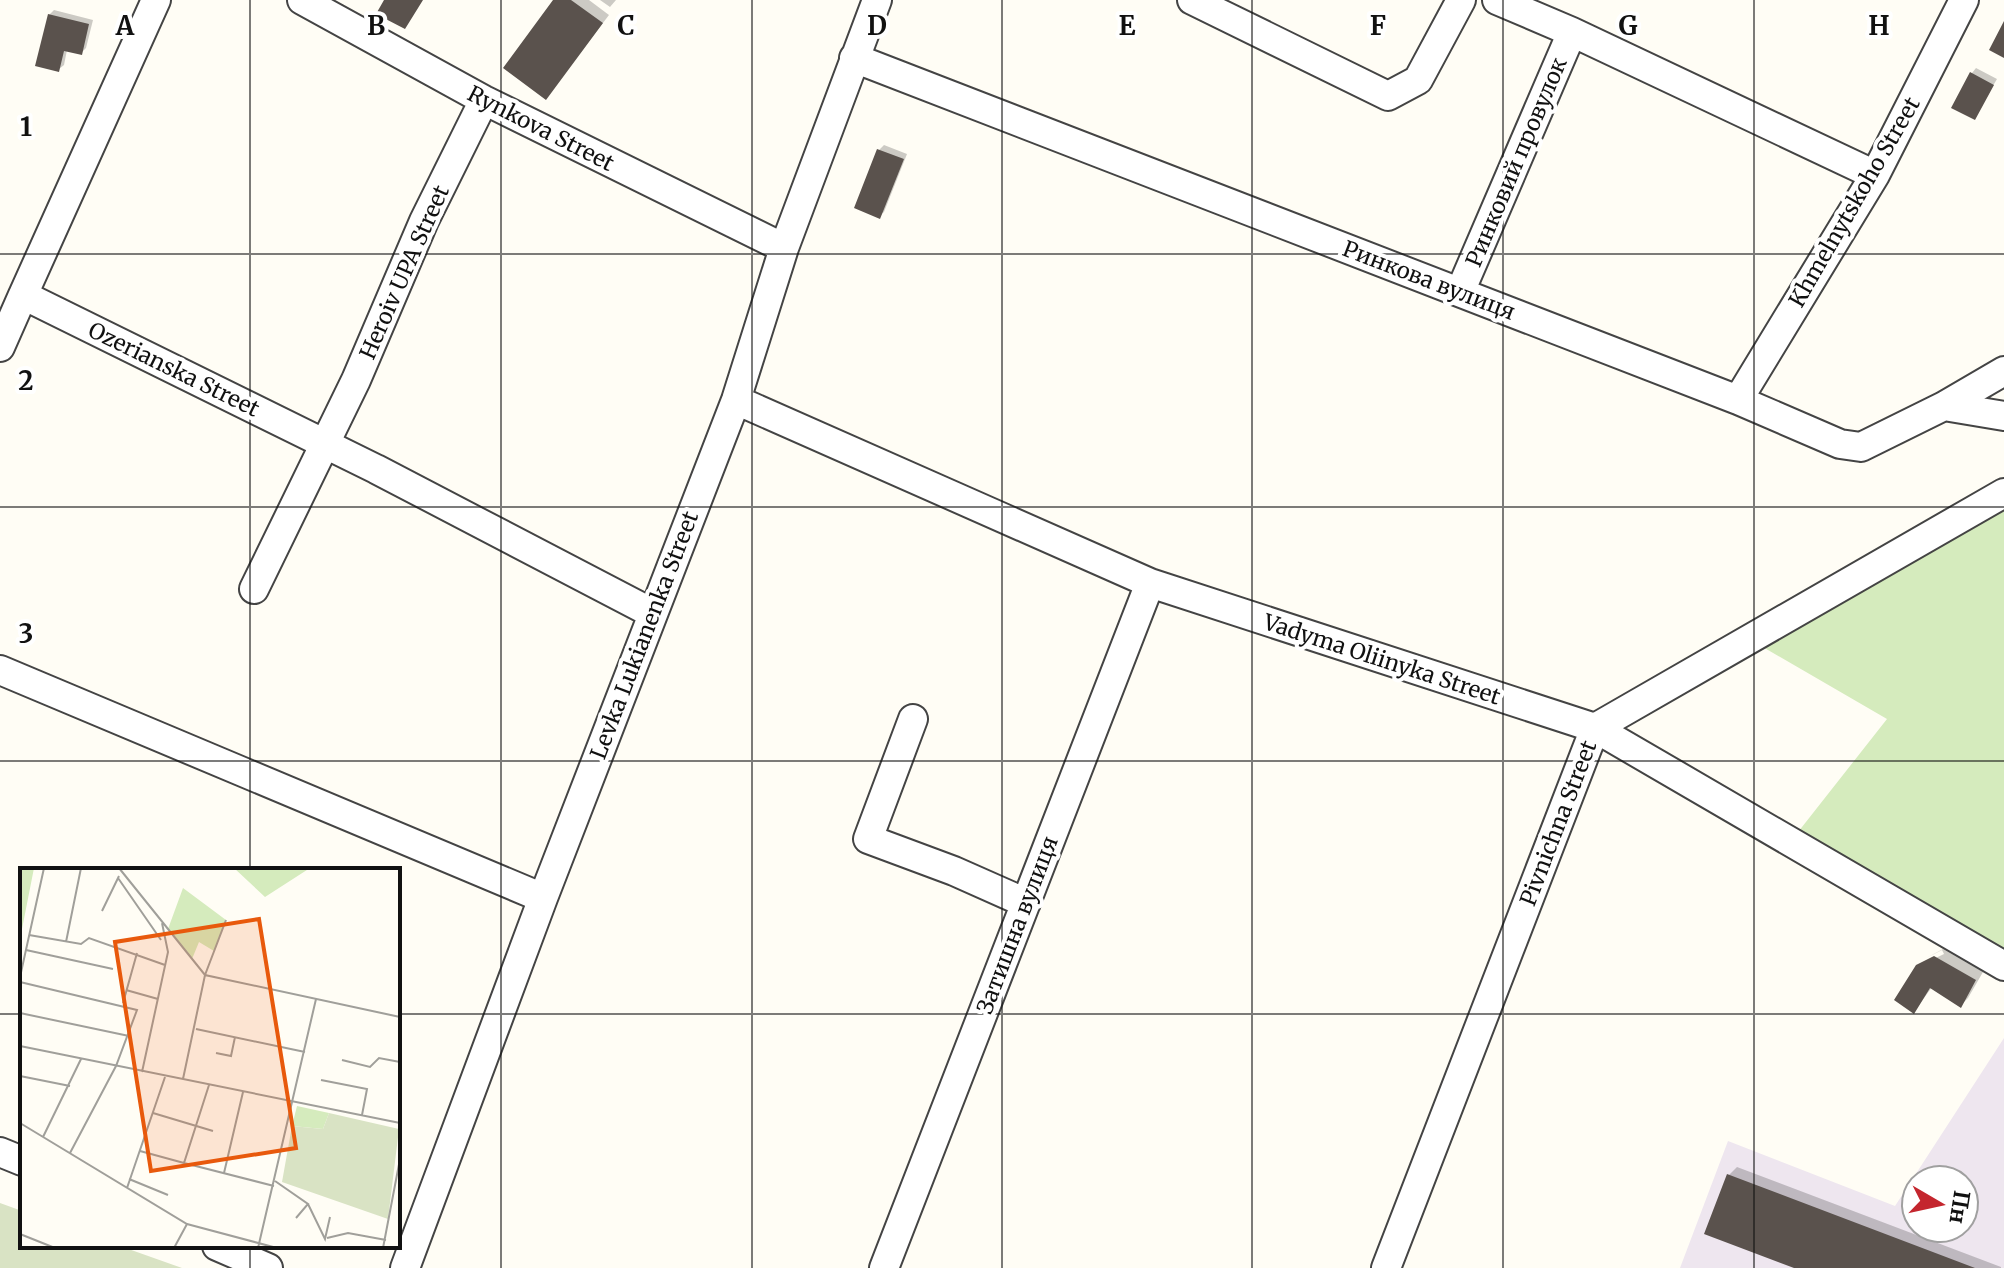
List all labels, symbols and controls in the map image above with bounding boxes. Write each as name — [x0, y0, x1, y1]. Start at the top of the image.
text: A — [115, 9, 135, 42]
text: B — [367, 9, 385, 42]
text: C — [617, 9, 635, 42]
text: D — [867, 9, 887, 42]
text: E — [1119, 9, 1136, 42]
text: F — [1370, 9, 1386, 42]
text: G — [1619, 9, 1638, 42]
text: H — [1868, 9, 1890, 42]
street label: Ринковий провулок — [1459, 53, 1573, 271]
street label: Rynkova Street — [463, 79, 619, 177]
street label: Khmelnytskoho Street — [1782, 92, 1926, 312]
text: 1 — [20, 110, 32, 143]
street label: Heroiv UPA Street — [353, 180, 455, 363]
street label: Ринкова вулиця — [1339, 234, 1519, 326]
street label: Ozerianska Street — [84, 315, 265, 423]
text: 2 — [18, 364, 34, 397]
street label: Levka Lukianenka Street — [584, 507, 704, 763]
street label: Vadyma Oliinyka Street — [1259, 607, 1504, 711]
text: 3 — [19, 617, 33, 650]
street label: Pivnichna Street — [1514, 736, 1603, 910]
street label: Затишна вулиця — [970, 832, 1064, 1018]
inset map — [20, 868, 400, 1248]
north arrow — [1900, 1164, 1980, 1244]
text: Пн — [1943, 1189, 1976, 1226]

